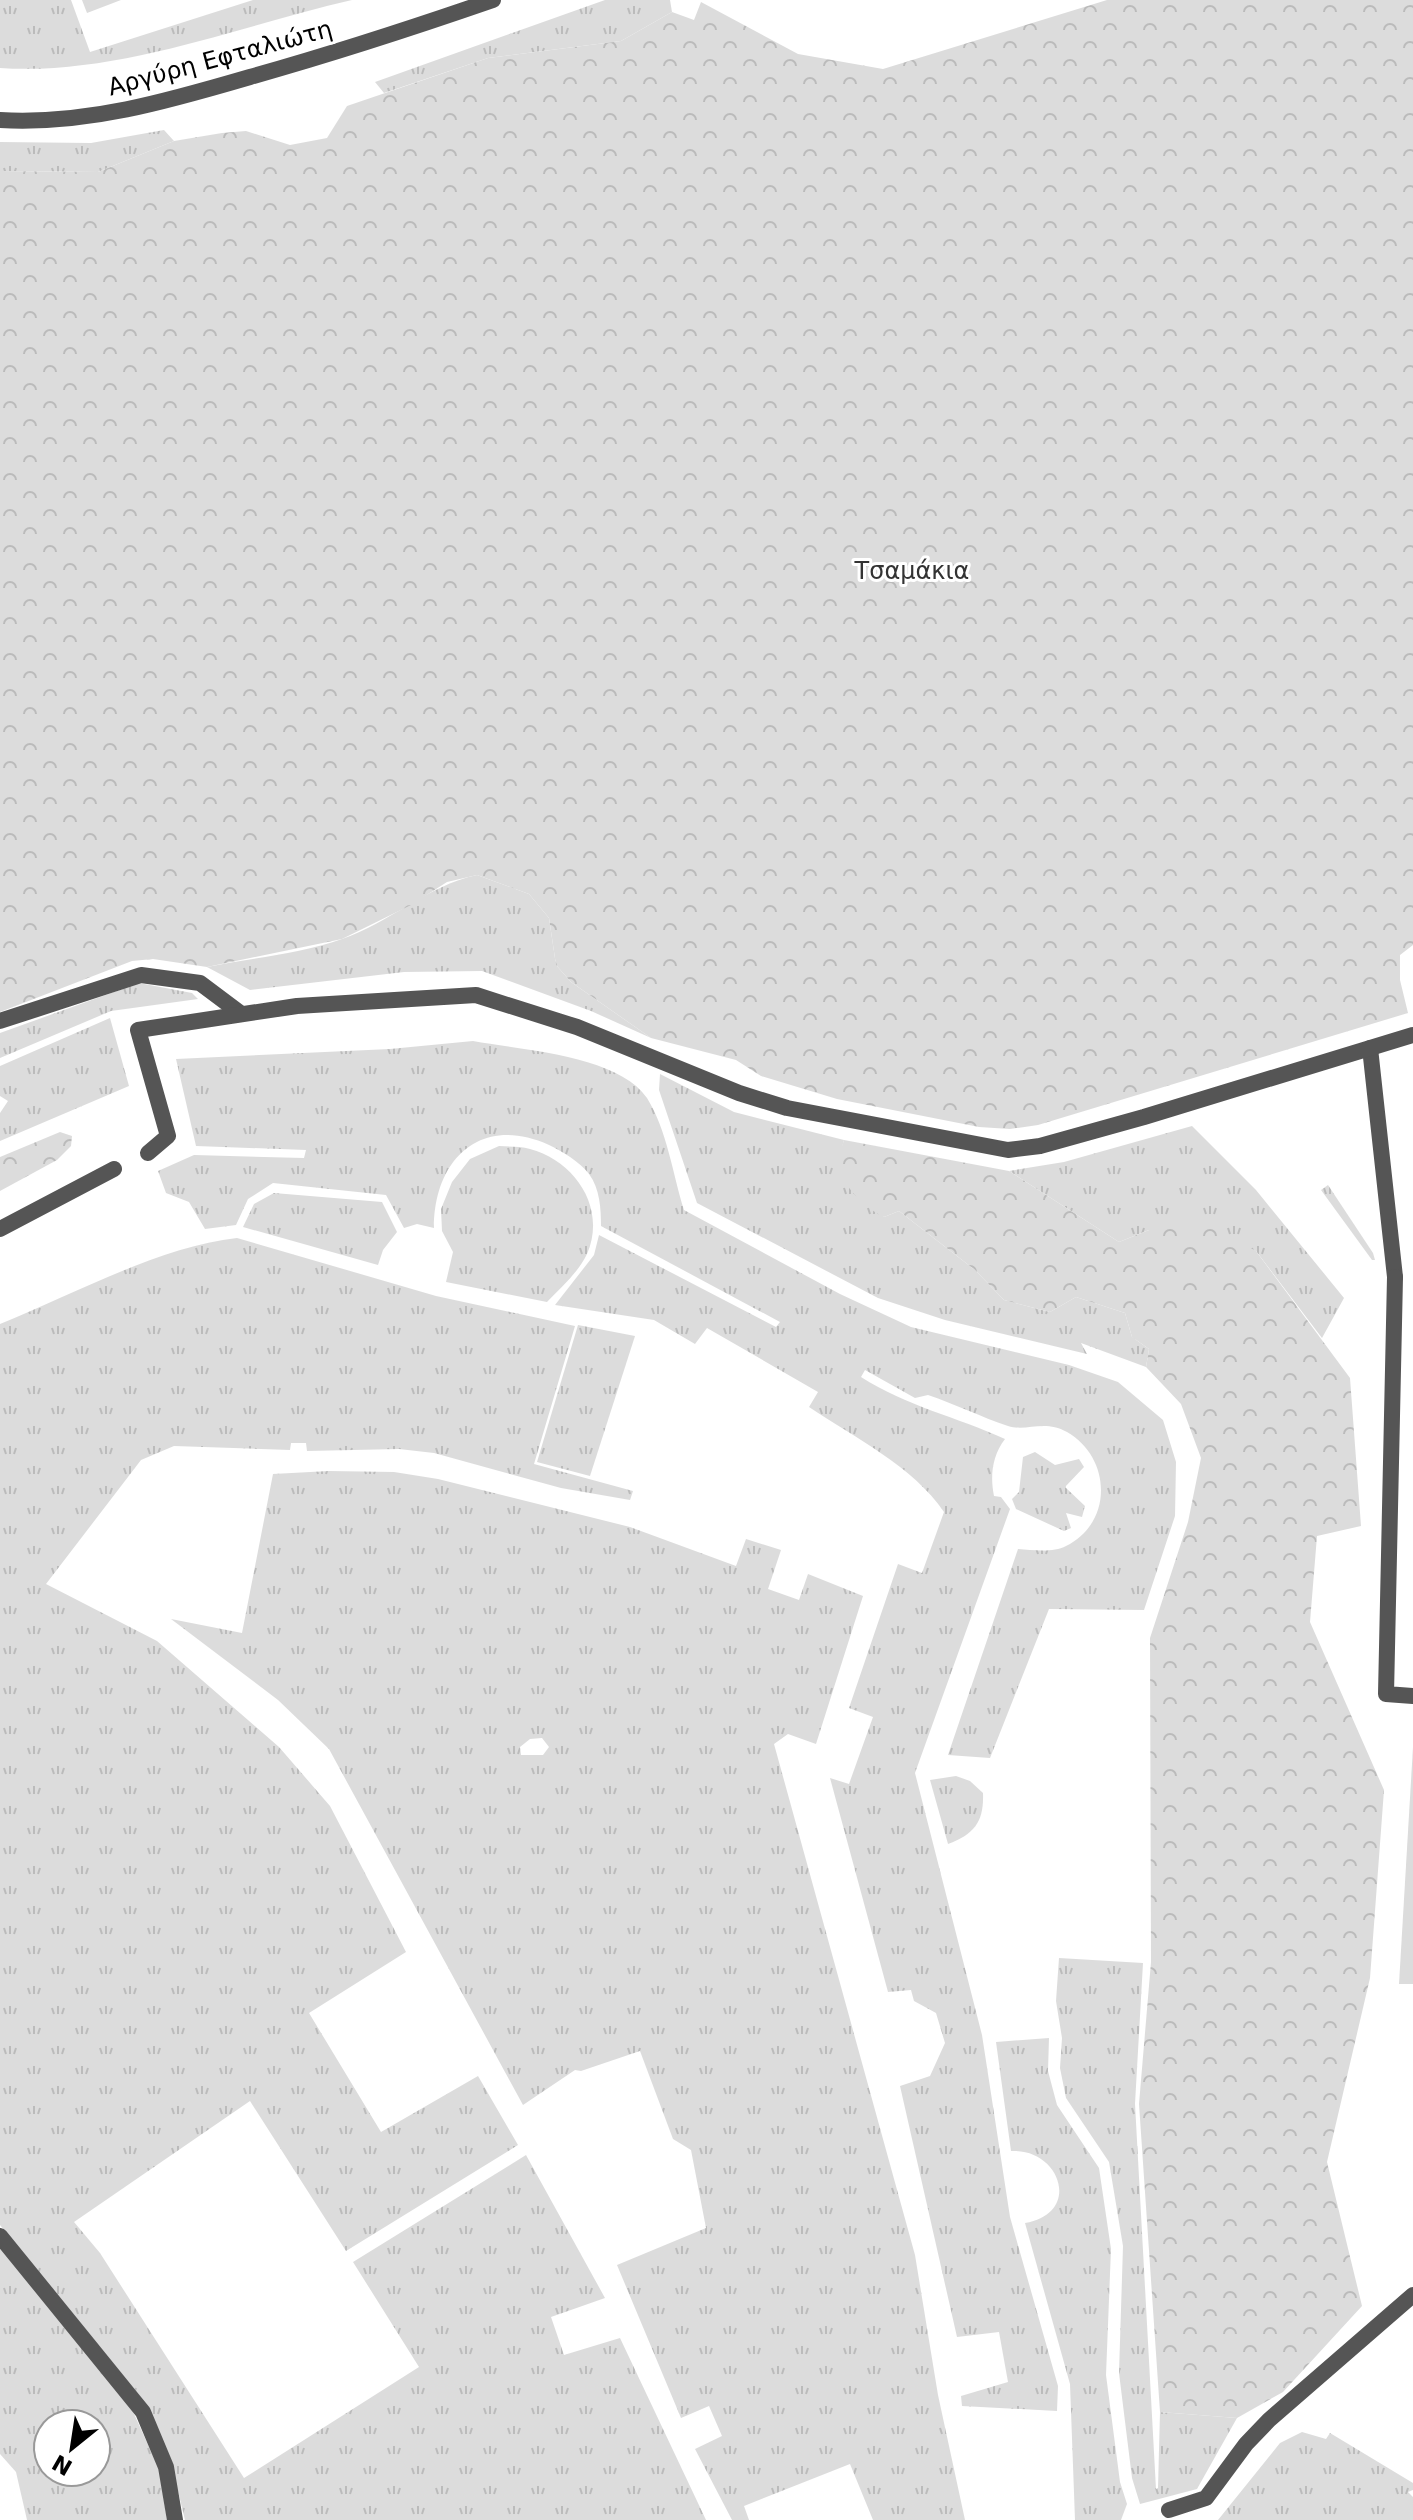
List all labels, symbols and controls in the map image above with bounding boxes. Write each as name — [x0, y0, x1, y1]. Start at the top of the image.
street label: Αργύρη Εφταλιώτη — [105, 15, 335, 101]
park label: Τσαμάκια — [854, 557, 969, 585]
north arrow — [32, 2408, 112, 2488]
text: N — [48, 2449, 76, 2480]

